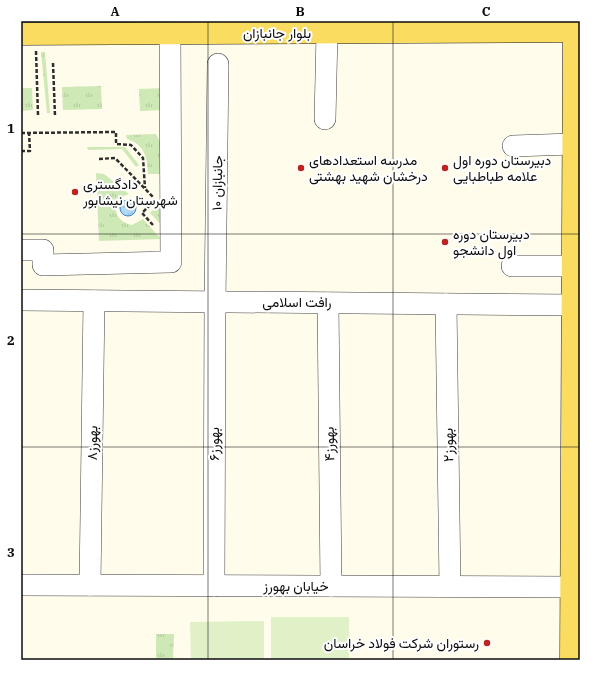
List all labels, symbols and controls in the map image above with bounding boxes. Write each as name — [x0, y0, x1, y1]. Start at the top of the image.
text: A — [110, 3, 120, 20]
text: B — [295, 3, 305, 20]
text: C — [482, 3, 491, 20]
street label: بلوار جانبازان — [243, 24, 311, 42]
text: 1 — [7, 120, 15, 137]
place label: مدرسه استعدادهای درخشان شهید بهشتی — [309, 151, 428, 185]
place label: دبیرستان دوره اول علامه طباطبایی — [453, 151, 552, 185]
street label: جانبازان ۱۰ — [208, 155, 226, 211]
marker: مدرسه استعدادهای درخشان شهید بهشتی — [296, 163, 306, 173]
marker: دبیرستان دوره اول علامه طباطبایی — [440, 163, 450, 173]
place label: دادگستری شهرستان نیشابور — [82, 175, 178, 209]
marker: دادگستری شهرستان نیشابور — [70, 187, 80, 197]
place label: دبیرستان دوره اول دانشجو — [453, 225, 530, 260]
marker: دبیرستان دوره اول دانشجو — [440, 237, 450, 247]
street label: رافت اسلامی — [262, 293, 332, 311]
text: 2 — [7, 332, 15, 349]
street label: بهورز۸ — [83, 425, 101, 461]
street label: بهورز۴ — [320, 426, 338, 462]
street label: بهورز۶ — [205, 427, 223, 461]
street label: بهورز۲ — [439, 428, 457, 462]
text: 3 — [7, 544, 15, 561]
street label: خیابان بهورز — [262, 577, 329, 595]
place label: رستوران شرکت فولاد خراسان — [324, 634, 479, 652]
marker: رستوران شرکت فولاد خراسان — [482, 638, 492, 648]

